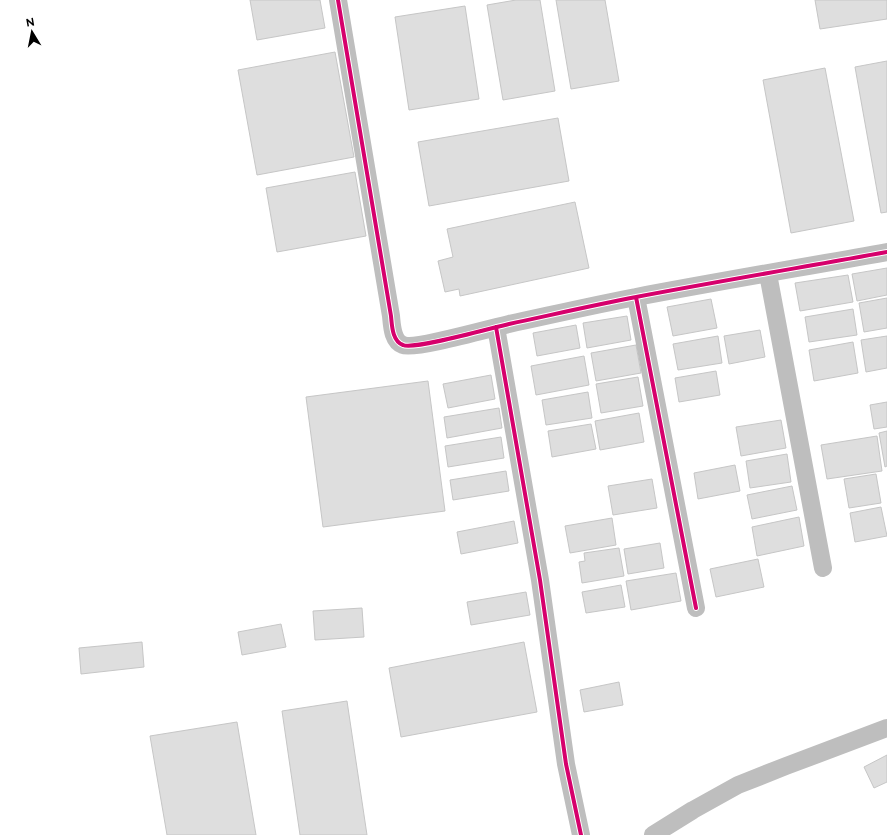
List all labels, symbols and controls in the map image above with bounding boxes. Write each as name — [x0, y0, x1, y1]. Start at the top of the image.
north arrow — [12, 12, 52, 52]
text: N — [25, 16, 36, 30]

